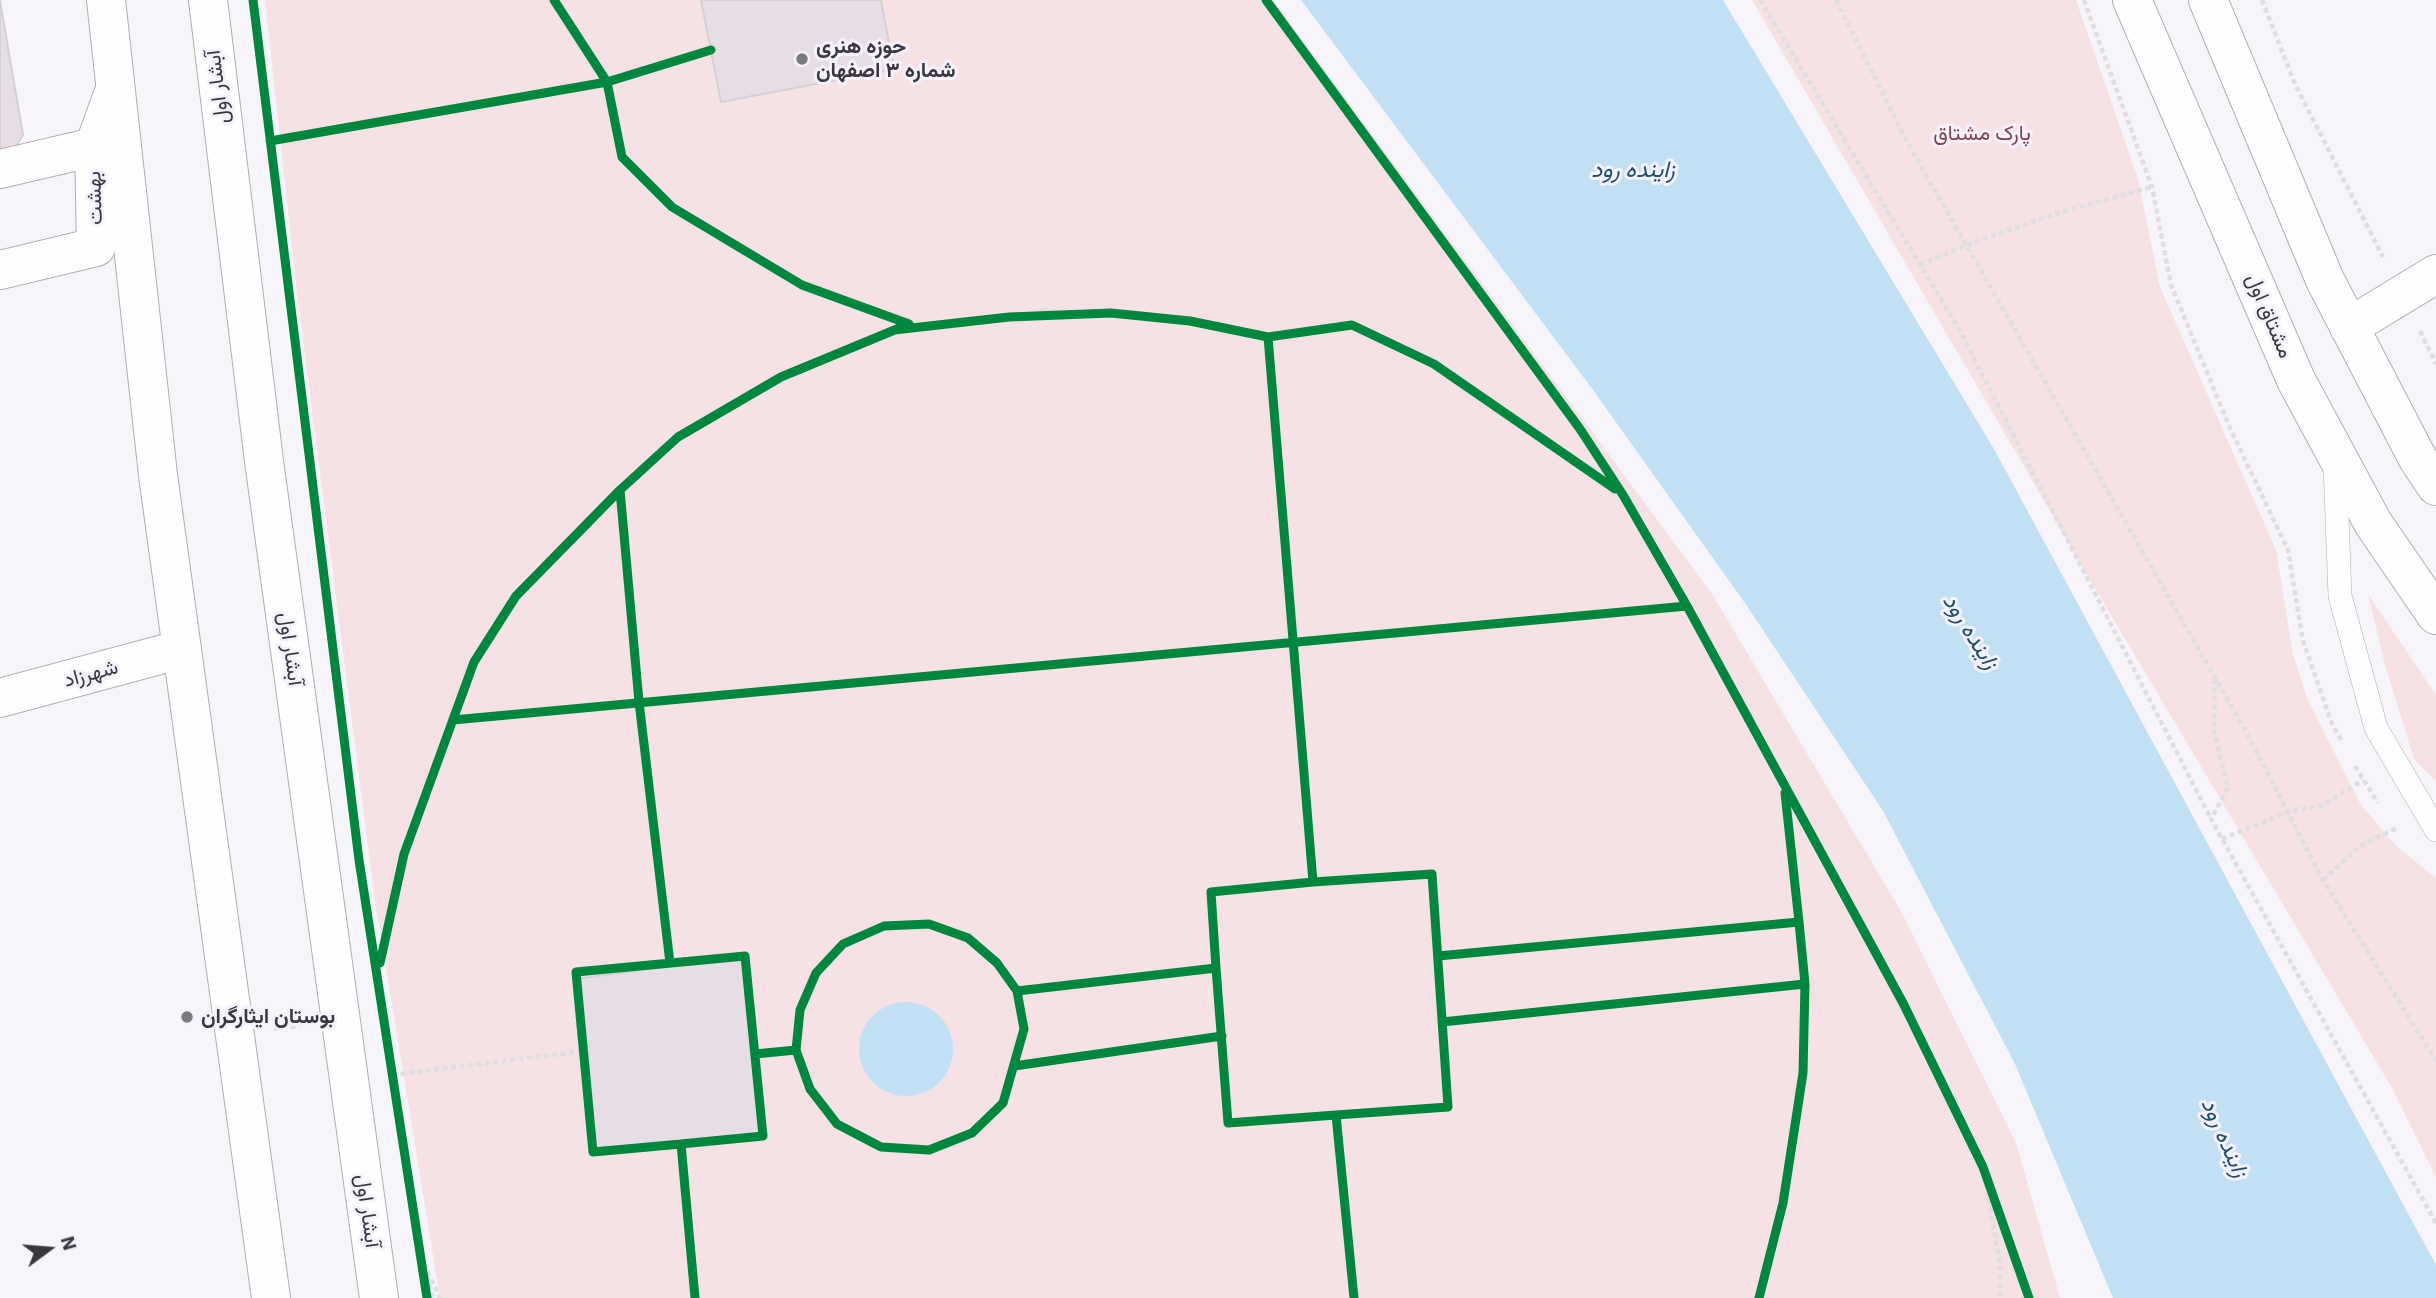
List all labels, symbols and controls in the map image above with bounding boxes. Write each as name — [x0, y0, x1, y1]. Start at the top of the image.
place label: حوزه هنری شماره ۳ اصفهان — [816, 34, 955, 84]
street label: آبشار اول — [201, 49, 235, 125]
marker: حوزه هنری شماره ۳ اصفهان — [794, 51, 810, 67]
park label: پارک مشتاق — [1933, 121, 2031, 147]
water label: زاینده رود — [1591, 156, 1675, 184]
street label: بهشت — [81, 171, 109, 225]
street label: مشتاق اول — [2240, 270, 2298, 362]
water label: زاینده رود — [1936, 589, 2004, 675]
street label: آبشار اول — [272, 611, 308, 687]
street label: شهرزاد — [61, 655, 121, 693]
place label: بوستان ایثارگران — [201, 1004, 335, 1030]
marker: بوستان ایثارگران — [179, 1009, 195, 1025]
water label: زاینده رود — [2194, 1094, 2254, 1182]
street label: آبشار اول — [349, 1173, 385, 1249]
north arrow — [14, 1214, 84, 1284]
text: N — [56, 1233, 83, 1253]

